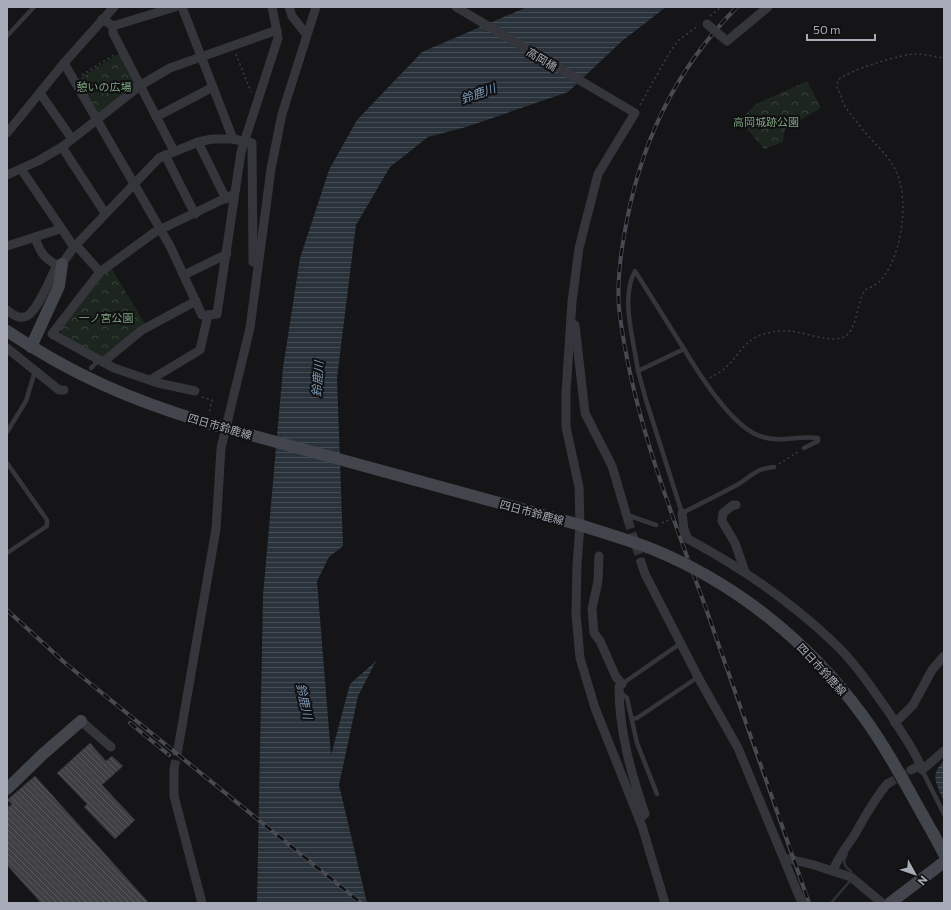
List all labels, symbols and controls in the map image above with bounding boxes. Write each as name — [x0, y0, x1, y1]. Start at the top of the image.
scale bar — [807, 16, 875, 42]
text: 50 m — [813, 22, 841, 36]
street label: 高岡橋 — [525, 45, 559, 73]
park label: 憩いの広場 — [77, 80, 132, 93]
water label: 鈴鹿川 — [459, 80, 499, 106]
park label: 高岡城跡公園 — [733, 115, 799, 128]
park label: 一ノ宮公園 — [79, 311, 134, 324]
water label: 鈴鹿川 — [309, 359, 325, 397]
street label: 四日市鈴鹿線 — [186, 411, 254, 441]
street label: 四日市鈴鹿線 — [498, 497, 566, 527]
street label: 四日市鈴鹿線 — [795, 640, 849, 698]
water label: 鈴鹿川 — [294, 682, 316, 722]
north arrow — [895, 854, 935, 894]
text: N — [915, 873, 931, 888]

